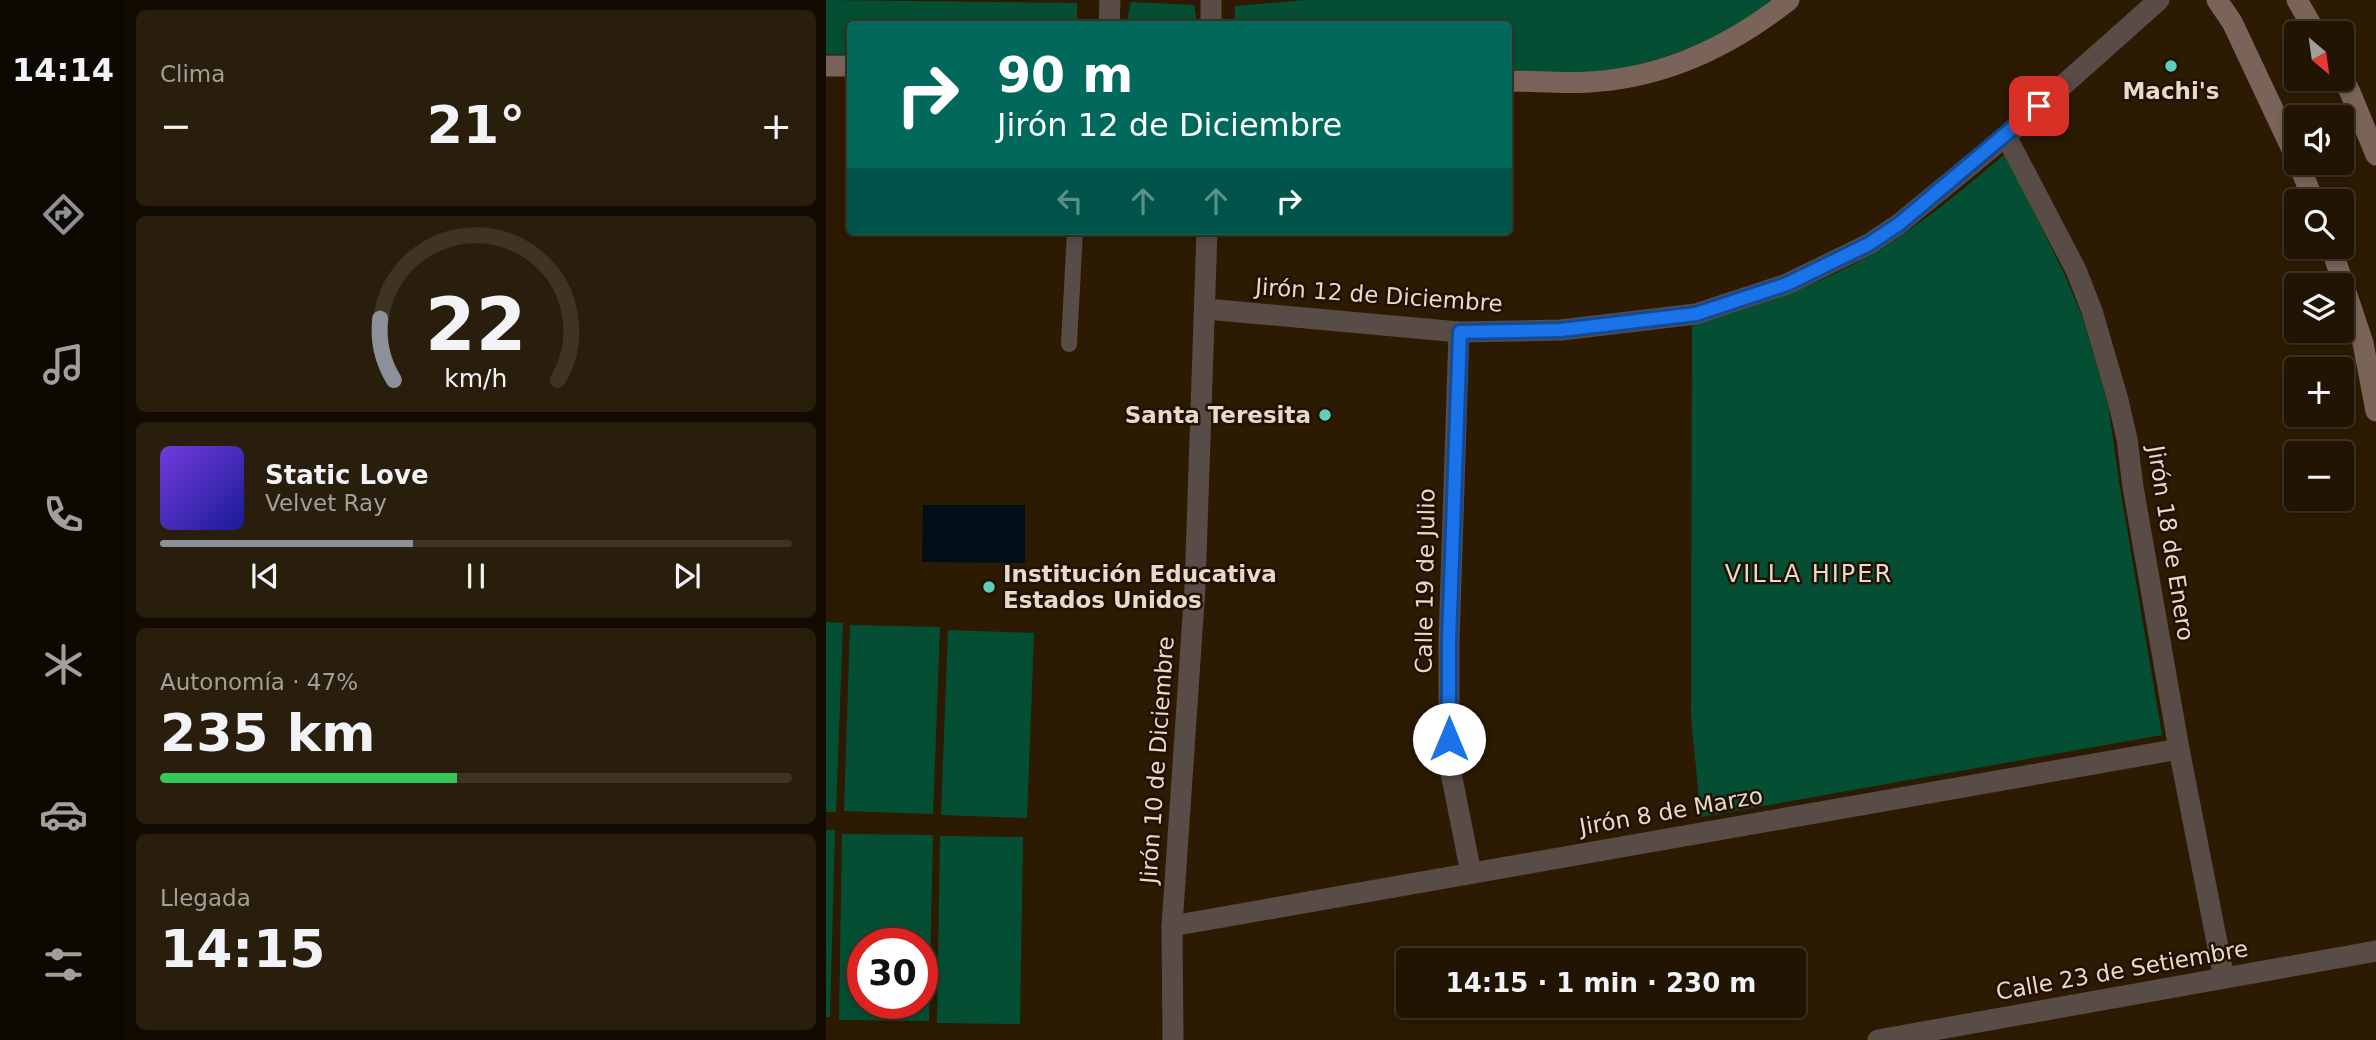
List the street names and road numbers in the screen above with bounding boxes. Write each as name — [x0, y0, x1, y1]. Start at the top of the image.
street label: Jirón 12 de Diciembre — [1252, 273, 1504, 317]
street label: Jirón 18 de Enero — [2142, 442, 2199, 642]
street label: Calle 19 de Julio — [1410, 488, 1440, 674]
street label: Jirón 10 de Diciembre — [1135, 635, 1179, 887]
street label: Jirón 8 de Marzo — [1575, 782, 1765, 840]
street label: Calle 23 de Setiembre — [1994, 935, 2250, 1005]

